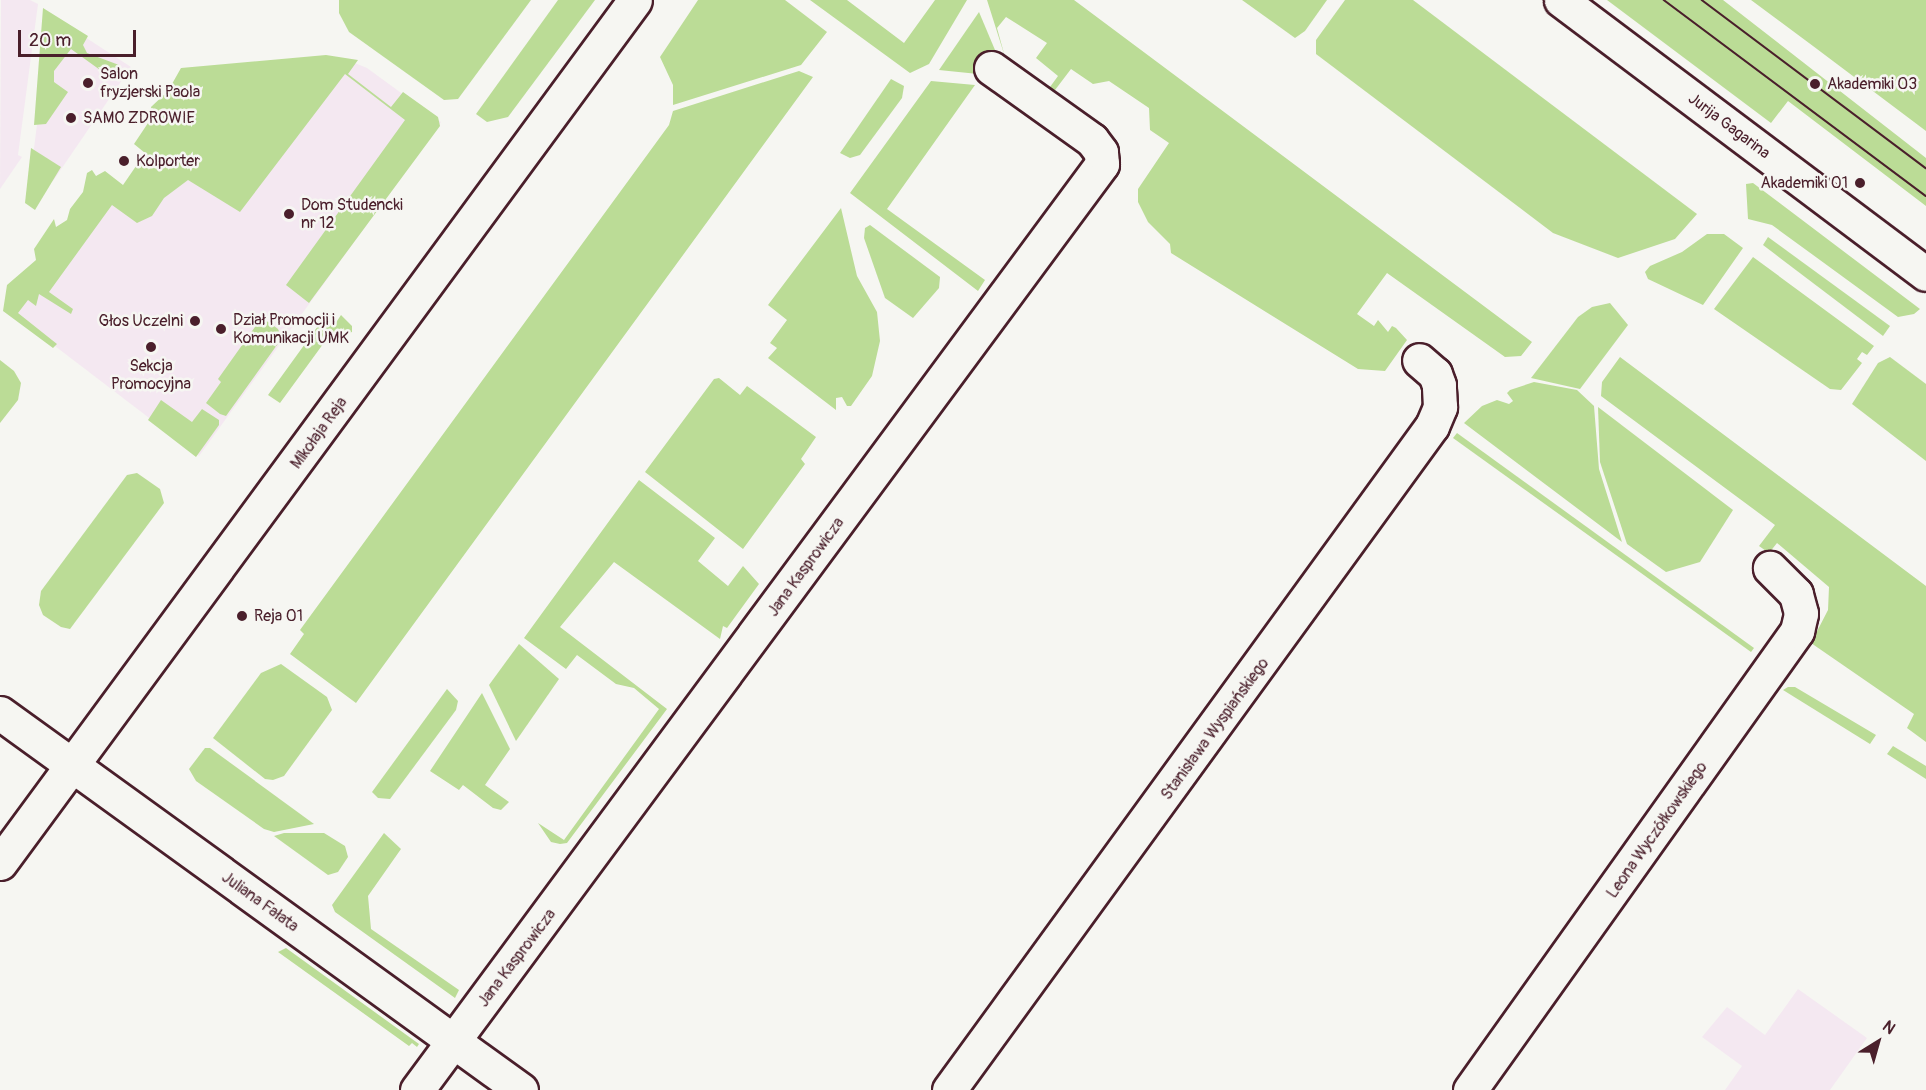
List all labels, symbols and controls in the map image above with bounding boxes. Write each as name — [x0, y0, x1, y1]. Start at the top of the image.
scale bar — [21, 18, 140, 56]
text: 20 m — [29, 29, 71, 52]
place label: Salon fryzjerski Paola — [100, 64, 200, 102]
place label: Akademiki 03 — [1827, 74, 1917, 94]
marker: Salon fryzjerski Paola — [81, 76, 95, 90]
marker: Akademiki 03 — [1808, 77, 1822, 91]
street label: Jurija Gagarina — [1684, 89, 1774, 163]
place label: SAMO ZDROWIE — [83, 108, 195, 128]
marker: SAMO ZDROWIE — [64, 111, 78, 125]
place label: Kolporter — [136, 151, 200, 171]
marker: Kolporter — [117, 154, 131, 168]
place label: Akademiki 01 — [1761, 173, 1848, 193]
marker: Akademiki 01 — [1853, 176, 1867, 190]
place label: Dom Studencki nr 12 — [301, 195, 403, 233]
marker: Dom Studencki nr 12 — [282, 207, 296, 221]
place label: Dział Promocji i Komunikacji UMK — [233, 310, 349, 348]
place label: Głos Uczelni — [99, 311, 183, 331]
marker: Głos Uczelni — [188, 314, 202, 328]
marker: Dział Promocji i Komunikacji UMK — [214, 322, 228, 336]
marker: Sekcja Promocyjna — [144, 340, 158, 354]
place label: Sekcja Promocyjna — [111, 356, 191, 394]
street label: Mikołaja Reja — [287, 393, 351, 473]
street label: Jana Kasprowicza — [764, 514, 848, 620]
place label: Reja 01 — [254, 606, 303, 626]
marker: Reja 01 — [235, 609, 249, 623]
street label: Stanisława Wyspiańskiego — [1157, 654, 1273, 804]
street label: Leona Wyczółkowskiego — [1603, 758, 1711, 902]
street label: Juliana Fałata — [218, 868, 302, 936]
street label: Jana Kasprowicza — [474, 905, 560, 1011]
north arrow — [1848, 1012, 1908, 1072]
text: N — [1878, 1016, 1899, 1039]

